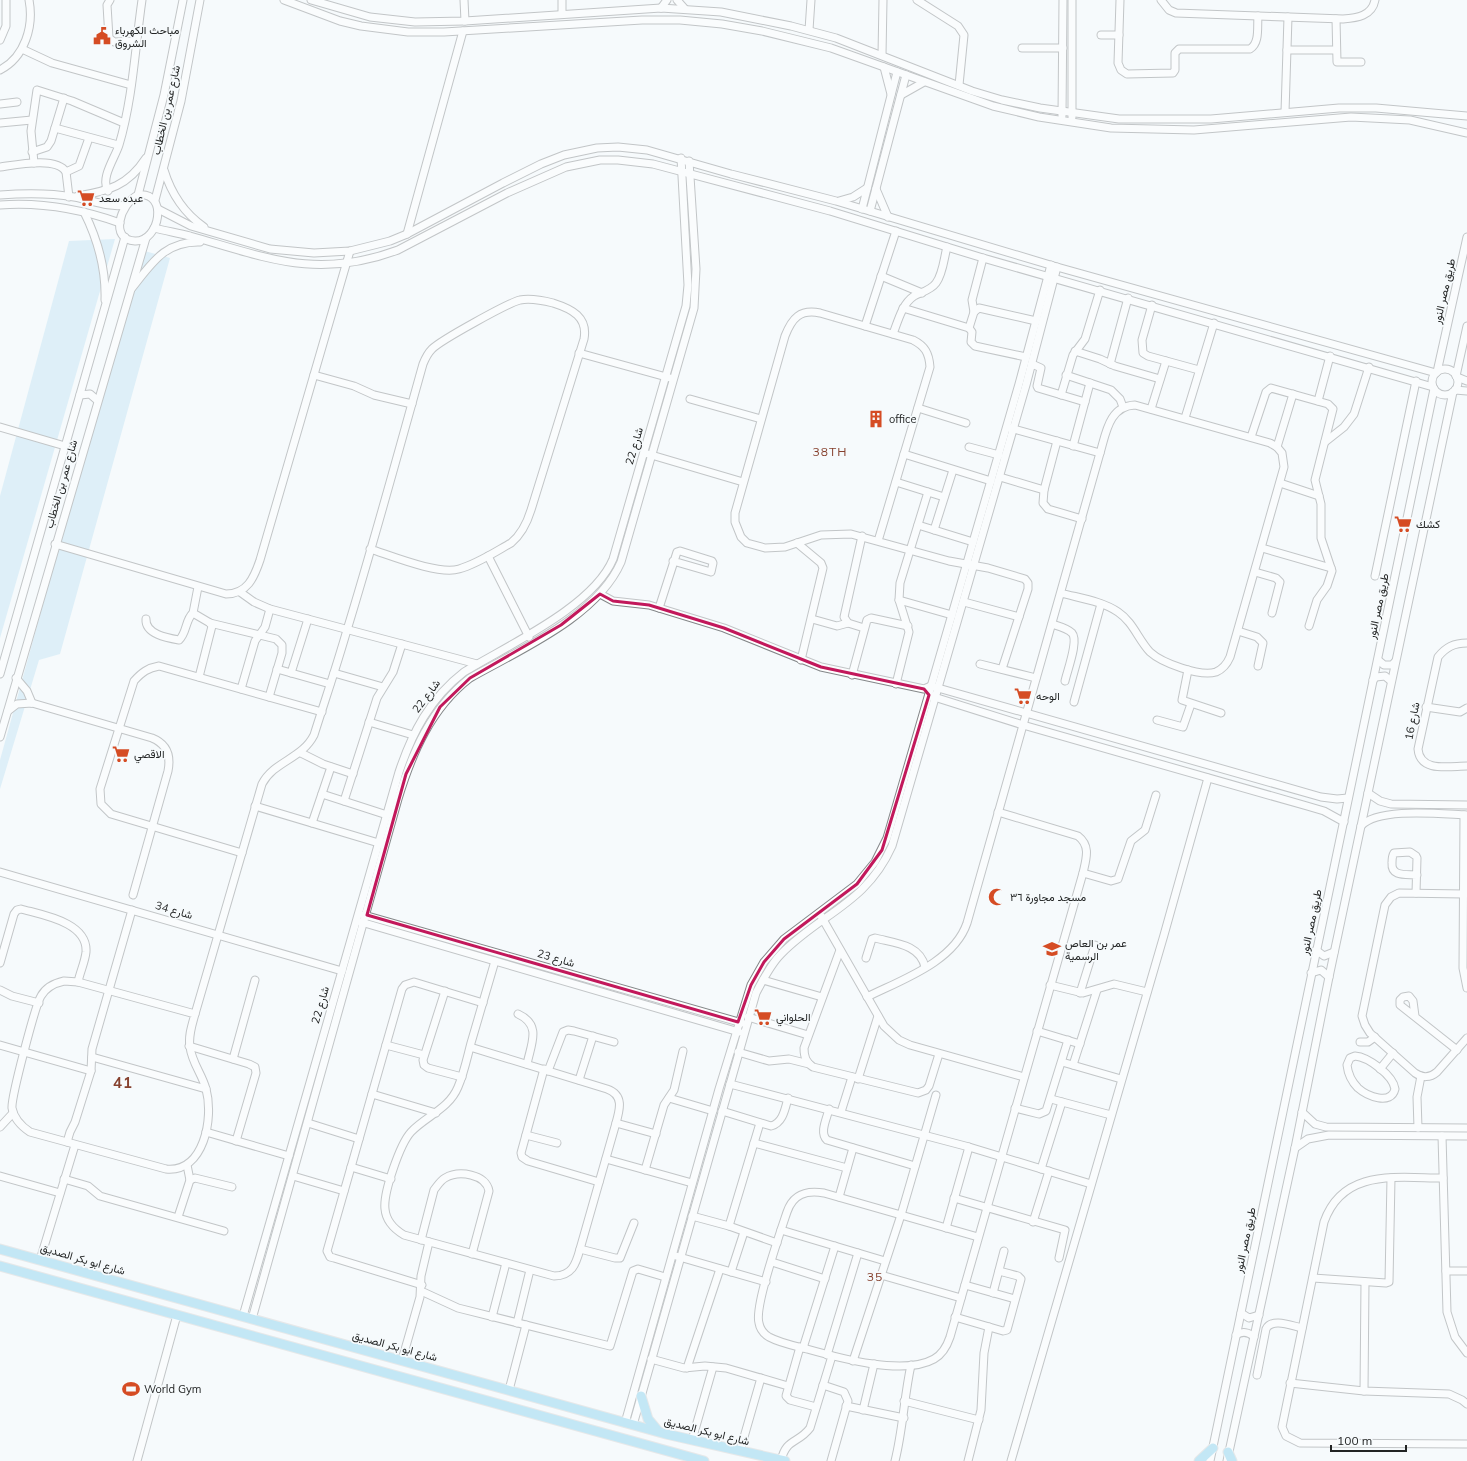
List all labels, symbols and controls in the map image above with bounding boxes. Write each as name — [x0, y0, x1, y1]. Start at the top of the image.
place label: مباحث الكهرباء الشروق — [115, 23, 180, 50]
public building icon: مباحث الكهرباء الشروق — [92, 26, 112, 46]
street label: شارع عمر بن الخطاب — [149, 64, 184, 156]
supermarket icon: عبده سعد — [76, 188, 96, 208]
place label: عبده سعد — [99, 191, 143, 205]
street label: طريق مصر النور — [1429, 257, 1458, 326]
building icon: office — [866, 409, 886, 429]
place label: office — [889, 412, 916, 426]
street label: شارع 22 — [622, 425, 647, 467]
street label: شارع عمر بن الخطاب — [42, 438, 81, 530]
district label: 38TH — [813, 444, 847, 459]
supermarket icon: كشك — [1393, 514, 1413, 534]
place label: كشك — [1416, 517, 1440, 531]
street label: طريق مصر النور — [1364, 572, 1392, 641]
street label: شارع 22 — [409, 676, 444, 716]
supermarket icon: الوحه — [1013, 686, 1033, 706]
place label: الوحه — [1036, 689, 1060, 703]
street label: شارع 16 — [1401, 701, 1424, 741]
supermarket icon: الاقصي — [111, 744, 131, 764]
place label: الاقصي — [134, 747, 164, 764]
mosque icon: مسجد مجاورة ٣٦ — [987, 887, 1007, 907]
street label: طريق مصر النور — [1297, 888, 1325, 957]
place label: مسجد مجاورة ٣٦ — [1010, 890, 1086, 904]
street label: شارع 34 — [153, 898, 195, 923]
place label: عمر بن العاص الرسمية — [1065, 936, 1127, 963]
school or university icon: عمر بن العاص الرسمية — [1042, 939, 1062, 959]
street label: شارع 23 — [535, 946, 577, 971]
street label: شارع 22 — [308, 984, 333, 1026]
supermarket icon: الحلواني — [753, 1007, 773, 1027]
place label: الحلواني — [776, 1010, 810, 1027]
district label: 41 — [113, 1073, 133, 1092]
street label: طريق مصر النور — [1231, 1206, 1259, 1275]
street label: شارع ابو بكر الصديق — [39, 1240, 127, 1279]
district label: 35 — [867, 1269, 883, 1284]
street label: شارع ابو بكر الصديق — [351, 1328, 439, 1365]
sports icon: World Gym — [121, 1379, 141, 1399]
place label: World Gym — [144, 1382, 202, 1396]
street label: شارع ابو بكر الصديق — [663, 1414, 751, 1449]
scale bar — [1331, 1427, 1406, 1453]
text: 100 m — [1337, 1433, 1372, 1448]

